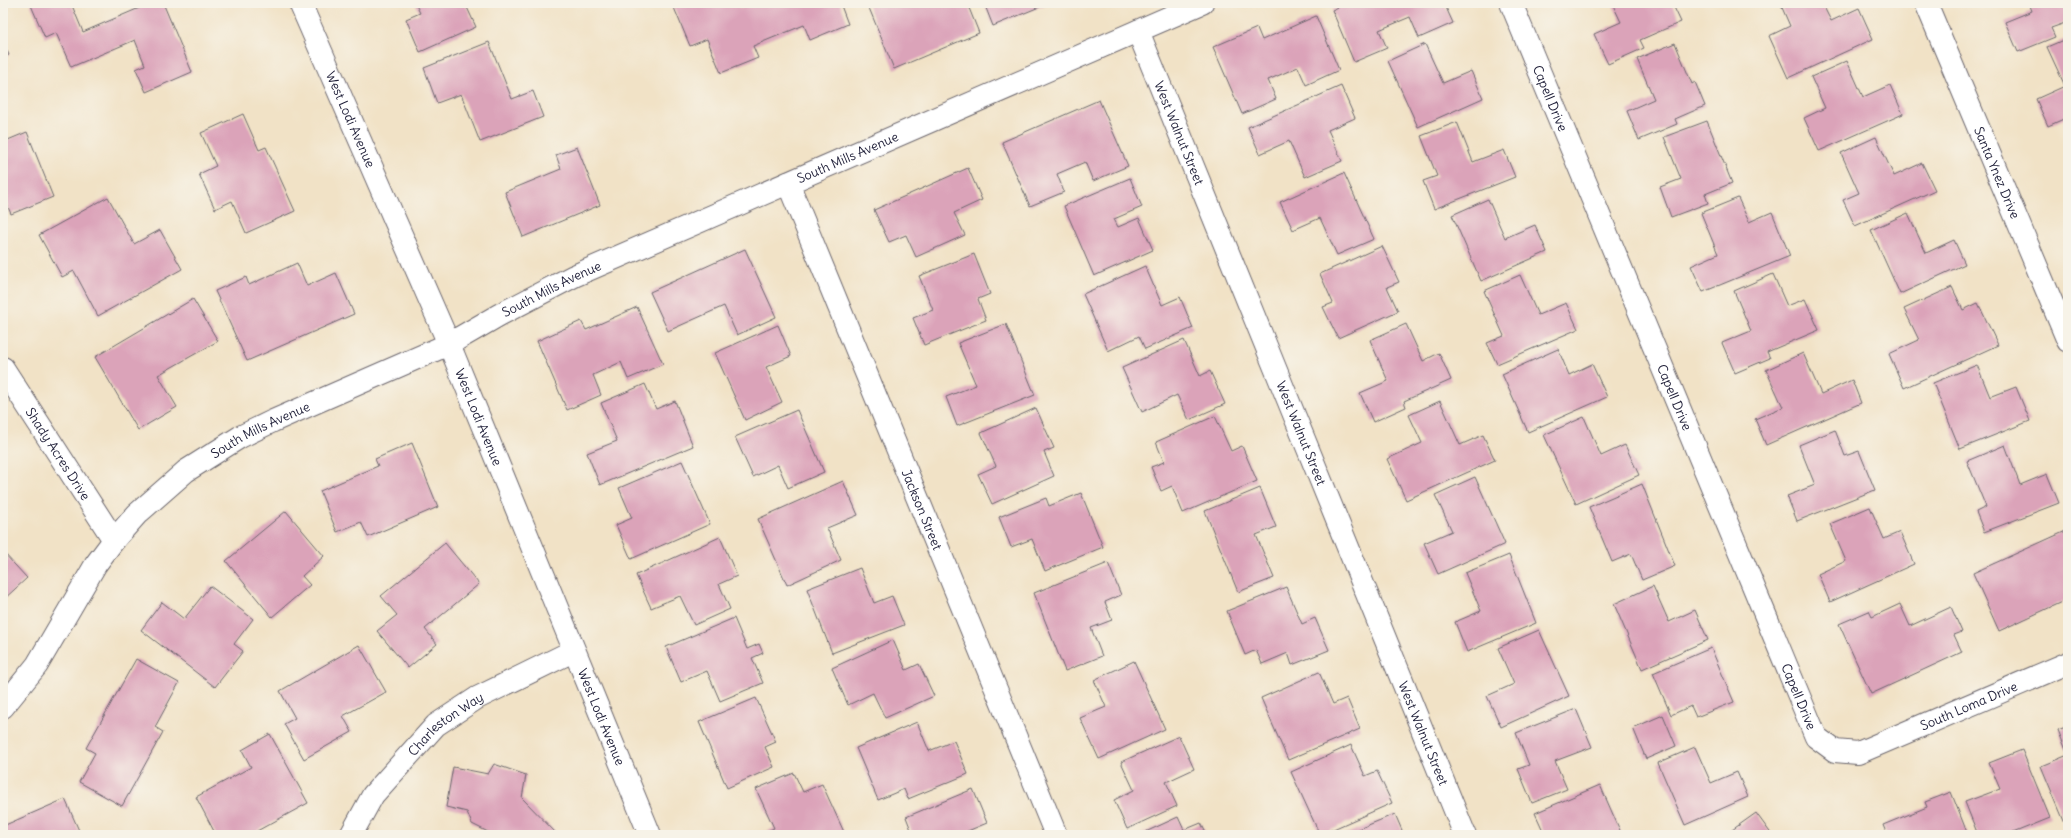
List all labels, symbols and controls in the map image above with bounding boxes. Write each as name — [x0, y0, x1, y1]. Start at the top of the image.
street label: Capell Drive — [1529, 63, 1571, 134]
street label: West Lodi Avenue — [322, 69, 379, 170]
street label: West Walnut Street — [1150, 79, 1208, 188]
street label: Santa Ynez Drive — [1970, 124, 2024, 221]
street label: South Mills Avenue — [794, 128, 901, 187]
street label: South Mills Avenue — [499, 257, 604, 321]
street label: Capell Drive — [1653, 362, 1696, 433]
street label: West Lodi Avenue — [451, 366, 506, 468]
street label: West Walnut Street — [1272, 379, 1330, 488]
street label: South Mills Avenue — [208, 398, 312, 462]
street label: Shady Acres Drive — [22, 404, 94, 504]
street label: Jackson Street — [898, 467, 946, 553]
street label: Capell Drive — [1777, 661, 1820, 732]
street label: West Lodi Avenue — [574, 666, 629, 768]
street label: South Loma Drive — [1918, 678, 2020, 734]
street label: West Walnut Street — [1394, 679, 1452, 788]
street label: Charleston Way — [404, 688, 486, 760]

